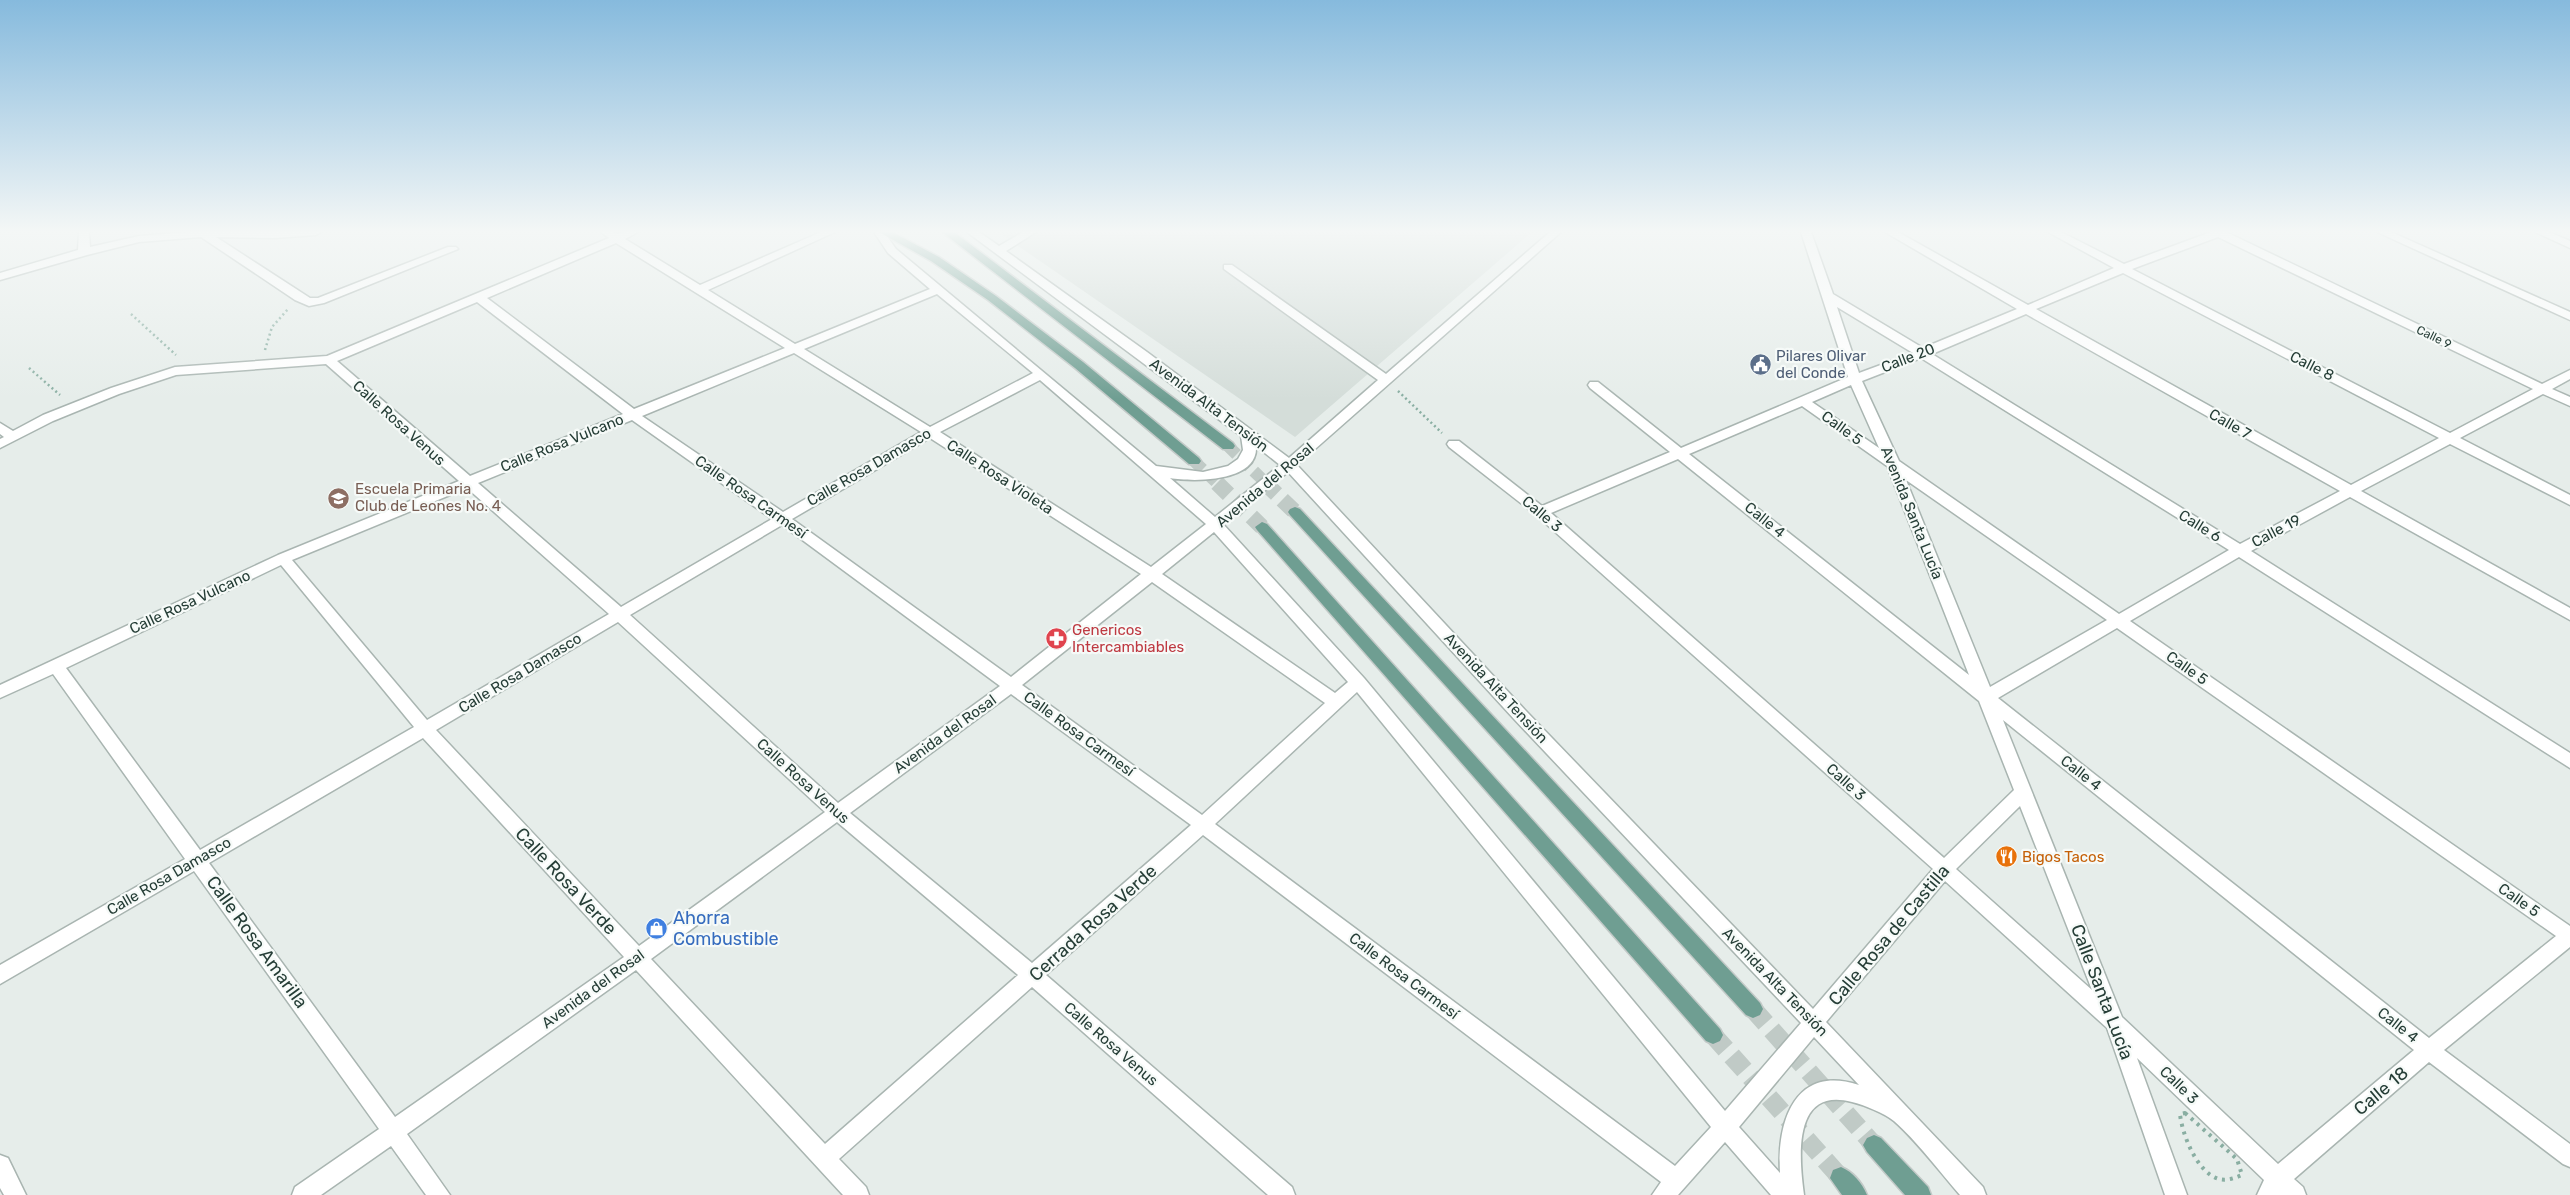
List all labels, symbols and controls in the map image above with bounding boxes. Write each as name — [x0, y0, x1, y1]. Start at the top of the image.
street label: Calle 9 — [2414, 323, 2454, 351]
street label: Calle 20 — [1879, 340, 1937, 376]
place label: Pilares Olivar del Conde — [1776, 347, 1866, 382]
street label: Calle 8 — [2287, 347, 2337, 385]
public building icon: Pilares Olivar del Conde — [1748, 353, 1772, 377]
street label: Avenida Alta Tensión — [1146, 354, 1272, 456]
street label: Calle Rosa Venus — [349, 377, 449, 470]
street label: Calle 7 — [2206, 405, 2254, 443]
street label: Calle 5 — [1818, 407, 1866, 449]
street label: Calle Rosa Vulcano — [498, 410, 626, 476]
street label: Calle Rosa Damasco — [804, 424, 934, 510]
street label: Calle Rosa Violeta — [943, 436, 1057, 518]
street label: Avenida del Rosal — [1212, 439, 1318, 531]
street label: Avenida Santa Lucía — [1877, 444, 1947, 582]
street label: Calle Rosa Carmesí — [692, 452, 812, 543]
place label: Escuela Primaria Club de Leones No. 4 — [355, 480, 501, 515]
school or university icon: Escuela Primaria Club de Leones No. 4 — [327, 486, 351, 510]
street label: Calle 3 — [1518, 492, 1566, 536]
street label: Calle 4 — [1741, 498, 1789, 542]
street label: Calle 6 — [2175, 506, 2225, 546]
street label: Calle 19 — [2248, 511, 2304, 551]
street label: Calle Rosa Vulcano — [127, 566, 253, 638]
place label: Genericos Intercambiables — [1072, 621, 1185, 656]
pharmacy icon: Genericos Intercambiables — [1044, 627, 1068, 651]
street label: Calle Rosa Damasco — [455, 629, 585, 717]
street label: Avenida Alta Tensión — [1440, 629, 1552, 747]
street label: Calle 5 — [2163, 647, 2211, 689]
street label: Calle Rosa Carmesí — [1020, 688, 1139, 781]
street label: Avenida del Rosal — [890, 691, 1000, 777]
street label: Calle Rosa Venus — [753, 735, 853, 828]
street label: Calle 4 — [2057, 751, 2105, 795]
street label: Calle 3 — [1823, 760, 1869, 804]
street label: Calle Rosa Verde — [511, 823, 621, 939]
street label: Calle Rosa Damasco — [104, 833, 234, 919]
restaurant icon: Bigos Tacos — [1994, 845, 2018, 869]
place label: Bigos Tacos — [2022, 848, 2105, 866]
street label: Cerrada Rosa Verde — [1025, 860, 1161, 986]
street label: Calle Rosa de Castilla — [1824, 860, 1954, 1010]
street label: Calle Rosa Amarilla — [202, 872, 312, 1012]
street label: Calle 5 — [2495, 879, 2543, 921]
place label: Ahorra Combustible — [673, 907, 779, 950]
shop icon: Ahorra Combustible — [645, 916, 669, 940]
street label: Calle Santa Lucía — [2066, 921, 2138, 1063]
street label: Avenida Alta Tensión — [1718, 924, 1832, 1040]
street label: Calle Rosa Carmesí — [1346, 929, 1463, 1024]
street label: Avenida del Rosal — [538, 946, 648, 1032]
street label: Calle Rosa Venus — [1060, 998, 1162, 1090]
street label: Calle 4 — [2374, 1003, 2422, 1047]
street label: Calle 3 — [2156, 1062, 2202, 1108]
street label: Calle 18 — [2349, 1062, 2413, 1120]

